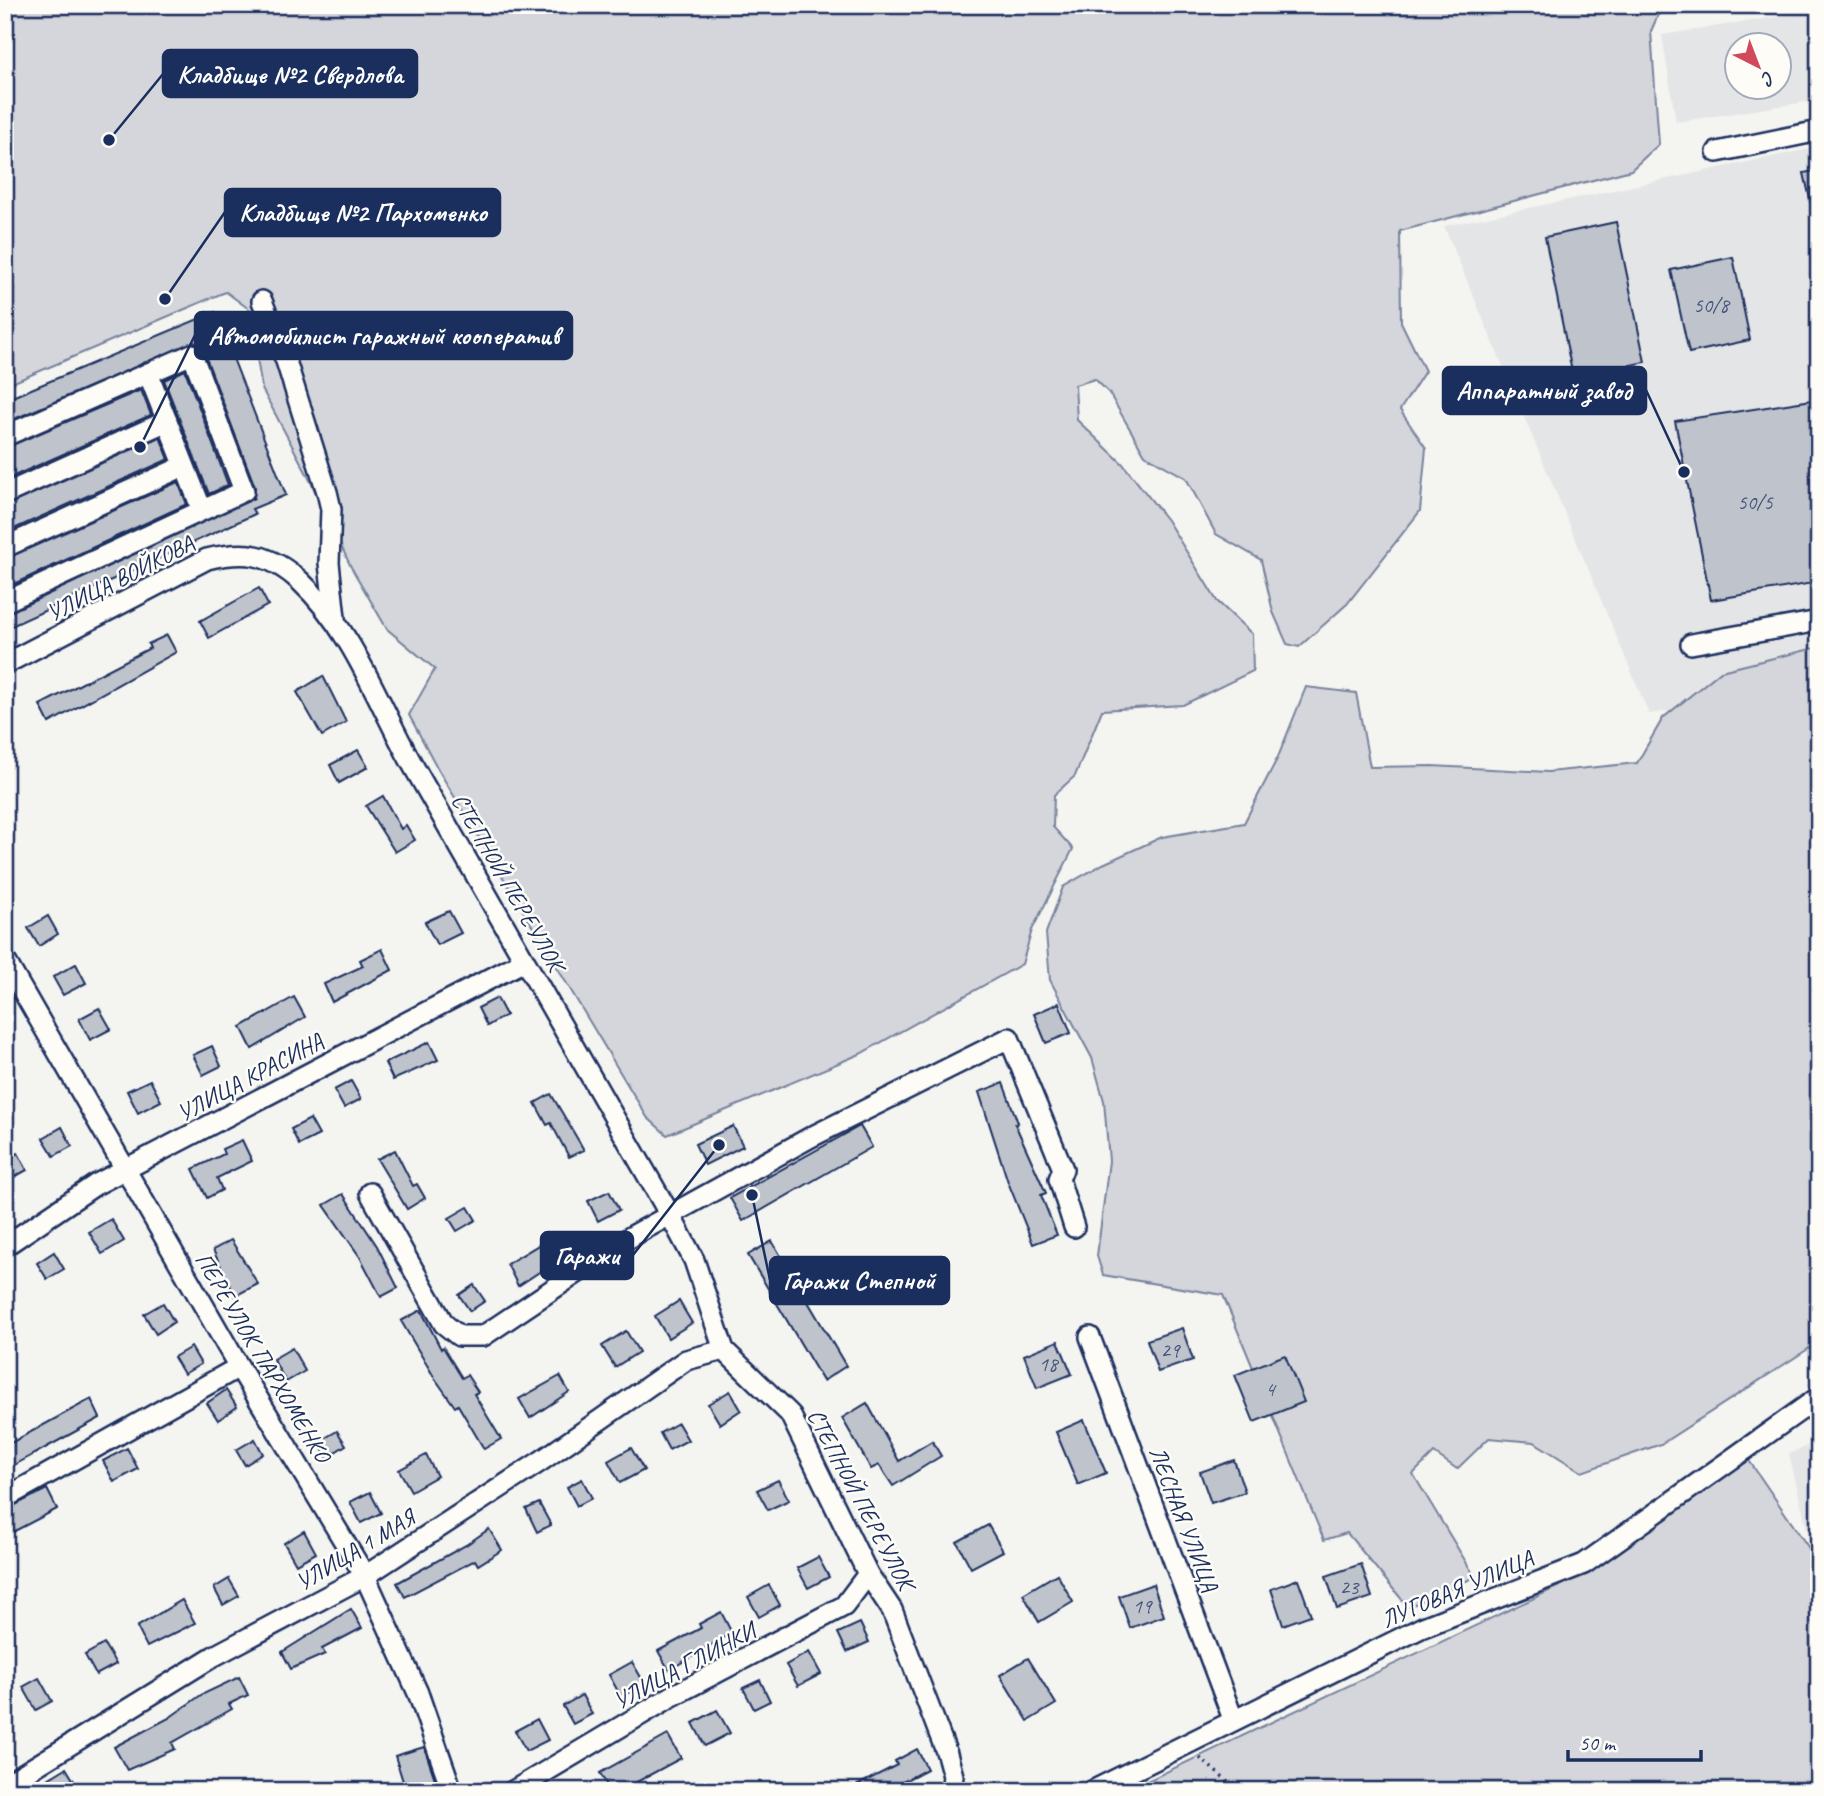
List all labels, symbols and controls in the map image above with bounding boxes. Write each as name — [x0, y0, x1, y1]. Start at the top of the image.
north arrow — [1722, 32, 1792, 102]
callout: Кладбище №2 Свердлова — [163, 50, 417, 97]
text: Кладбище №2 Свердлова — [177, 58, 405, 91]
text: С — [1755, 66, 1780, 92]
callout: Кладбище №2 Пархоменко — [225, 189, 500, 236]
text: Кладбище №2 Пархоменко — [239, 196, 488, 229]
house number: 50/8 — [1693, 292, 1731, 318]
callout: Автомобилист гаражный кооператив — [195, 312, 572, 359]
text: Автомобилист гаражный кооператив — [208, 319, 564, 352]
callout: Аппаратный завод — [1443, 367, 1646, 414]
text: Аппаратный завод — [1456, 374, 1634, 407]
house number: 50/5 — [1737, 489, 1774, 515]
street label: УЛИЦА ВОЙКОВА — [41, 528, 199, 628]
street label: СТЕПНОЙ ПЕРЕУЛОК — [445, 788, 574, 981]
street label: УЛИЦА КРАСИНА — [172, 1025, 329, 1128]
callout: Гаражи — [541, 1232, 633, 1279]
text: Гаражи — [555, 1239, 622, 1272]
street label: ПЕРЕУЛОК ПАРХОМЕНКО — [188, 1247, 339, 1469]
callout: Гаражи Степной — [770, 1257, 949, 1304]
text: Гаражи Степной — [783, 1264, 937, 1297]
house number: 29 — [1161, 1337, 1181, 1363]
house number: 18 — [1039, 1351, 1060, 1377]
house number: 4 — [1265, 1376, 1277, 1402]
street label: СТЕПНОЙ ПЕРЕУЛОК — [801, 1403, 924, 1599]
street label: ЛЕСНАЯ УЛИЦА — [1143, 1442, 1226, 1597]
street label: УЛИЦА 1 МАЯ — [290, 1501, 423, 1597]
street label: ЛУГОВАЯ УЛИЦА — [1376, 1543, 1538, 1635]
house number: 23 — [1340, 1574, 1360, 1600]
house number: 19 — [1133, 1593, 1153, 1619]
street label: УЛИЦА ГЛИНКИ — [608, 1614, 764, 1716]
scale bar — [1568, 1719, 1702, 1763]
text: 50 m — [1579, 1730, 1617, 1756]

